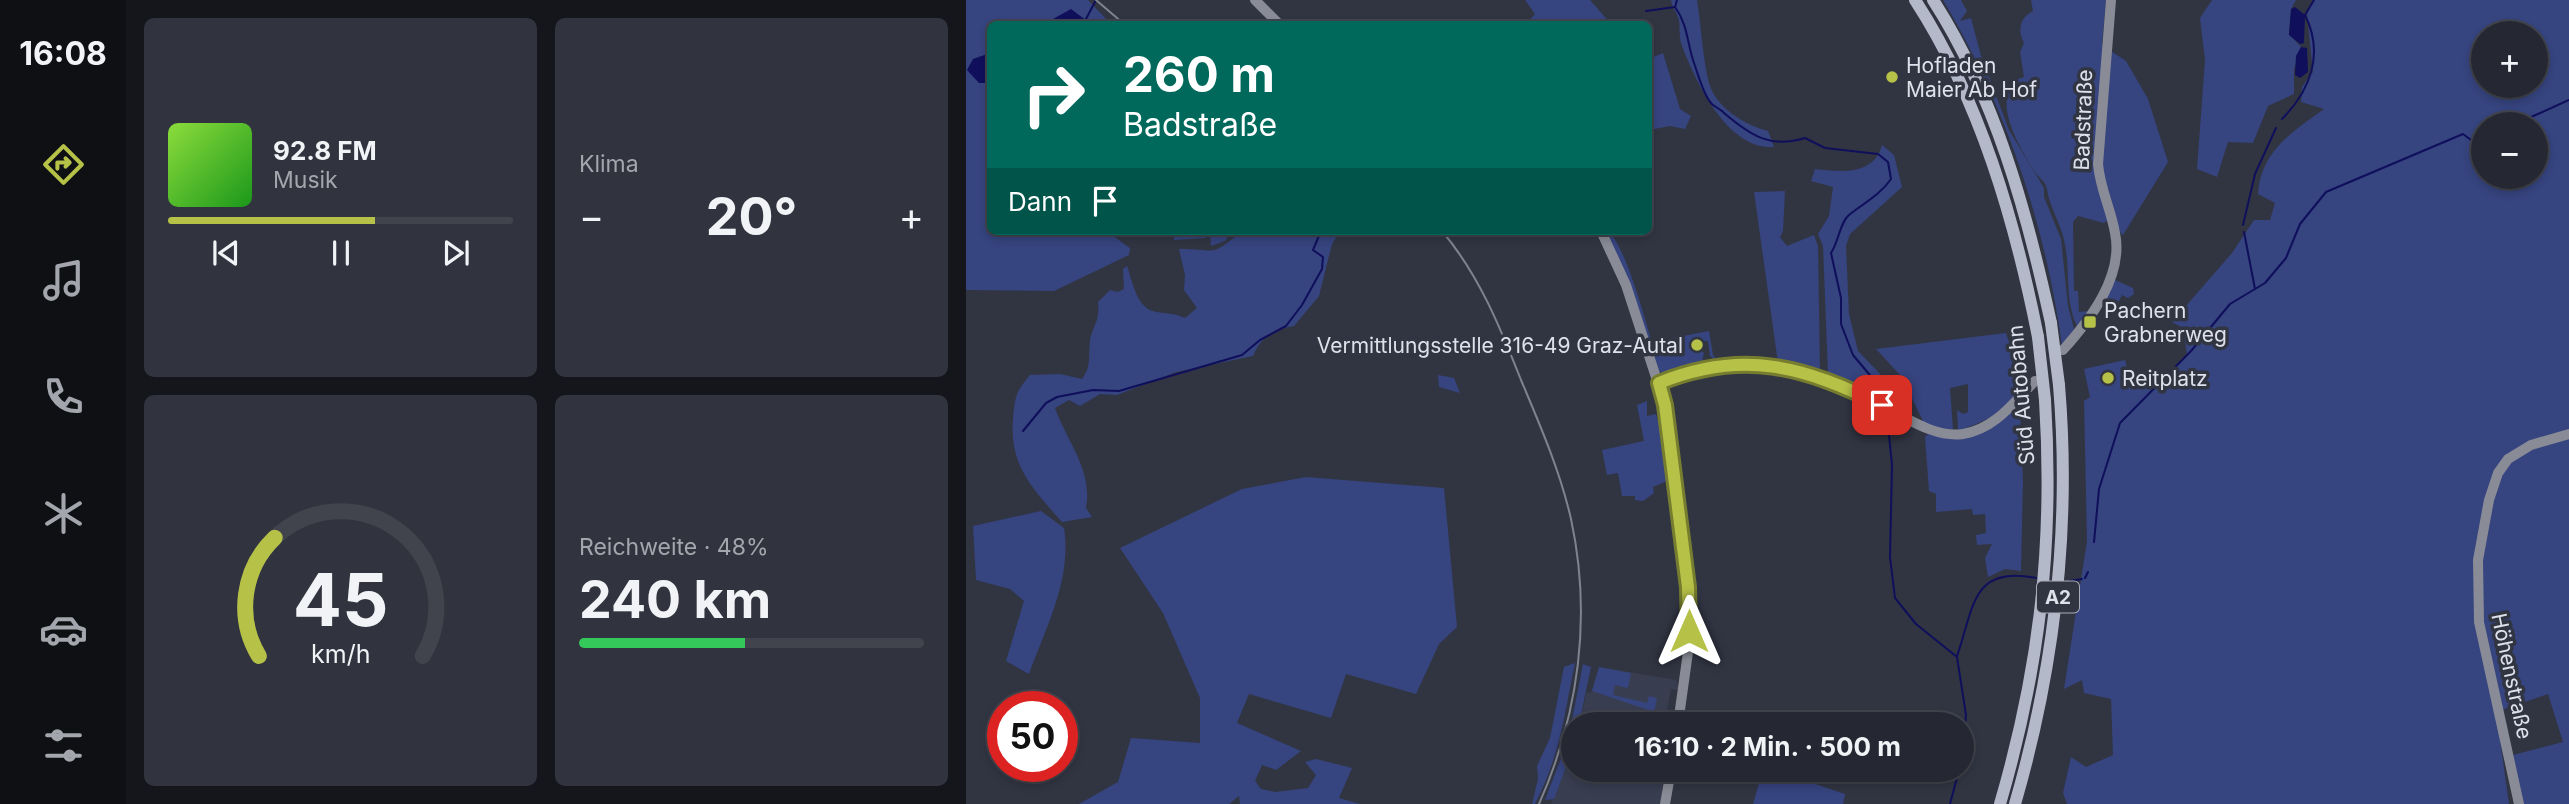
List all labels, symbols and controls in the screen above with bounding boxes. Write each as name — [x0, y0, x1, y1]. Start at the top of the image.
map controls — [2471, 21, 2548, 189]
button: + — [2471, 21, 2548, 98]
text: 16:08 — [19, 34, 107, 73]
text: 260 m — [1123, 45, 1275, 104]
icon: right — [1008, 49, 1099, 140]
place label: Hofladen Maier Ab Hof — [1906, 53, 2037, 102]
marker: Hofladen Maier Ab Hof — [1884, 69, 1900, 85]
street label: Badstraße — [2069, 69, 2097, 171]
text: Badstraße — [1123, 105, 1277, 144]
button: − — [2471, 112, 2548, 189]
text: 92.8 FM — [273, 135, 377, 166]
icon: directions — [39, 140, 88, 189]
text: Klima — [579, 150, 639, 178]
text: Musik — [273, 166, 338, 194]
icon: arrive — [1086, 182, 1124, 220]
text: 20° — [706, 185, 797, 248]
text: Dann — [1008, 186, 1072, 217]
text: − — [579, 193, 604, 239]
text: + — [899, 193, 924, 239]
icon: previous — [207, 234, 245, 272]
icon: pause — [322, 234, 360, 272]
icon: next — [437, 234, 475, 272]
icon: music — [39, 256, 88, 305]
place label: Pachern Grabnerweg — [2104, 298, 2227, 347]
marker: Pachern Grabnerweg — [2082, 314, 2098, 330]
street label: Süd Autobahn — [2002, 324, 2040, 466]
place label: Vermittlungsstelle 316-49 Graz-Autal — [1317, 333, 1683, 358]
marker: Vermittlungsstelle 316-49 Graz-Autal — [1689, 337, 1705, 353]
place label: Reitplatz — [2122, 366, 2208, 391]
marker: Reitplatz — [2100, 370, 2116, 386]
icon: phone — [39, 372, 88, 421]
pin — [1852, 375, 1912, 435]
icon: arrive — [1863, 386, 1901, 424]
icon: climate — [39, 489, 88, 538]
text: Reichweite · 48% — [579, 533, 769, 561]
text: 45 — [293, 556, 388, 645]
text: 240 km — [579, 568, 771, 631]
road number: A2 — [2037, 582, 2079, 612]
position arrow — [1652, 594, 1726, 668]
icon: car — [39, 605, 88, 654]
street label: Höhenstraße — [2486, 611, 2538, 741]
text: km/h — [311, 639, 370, 669]
speed limit sign: 50 — [987, 691, 1078, 782]
icon: filters — [39, 721, 88, 770]
text: 16:10 · 2 Min. · 500 m — [1634, 731, 1901, 762]

